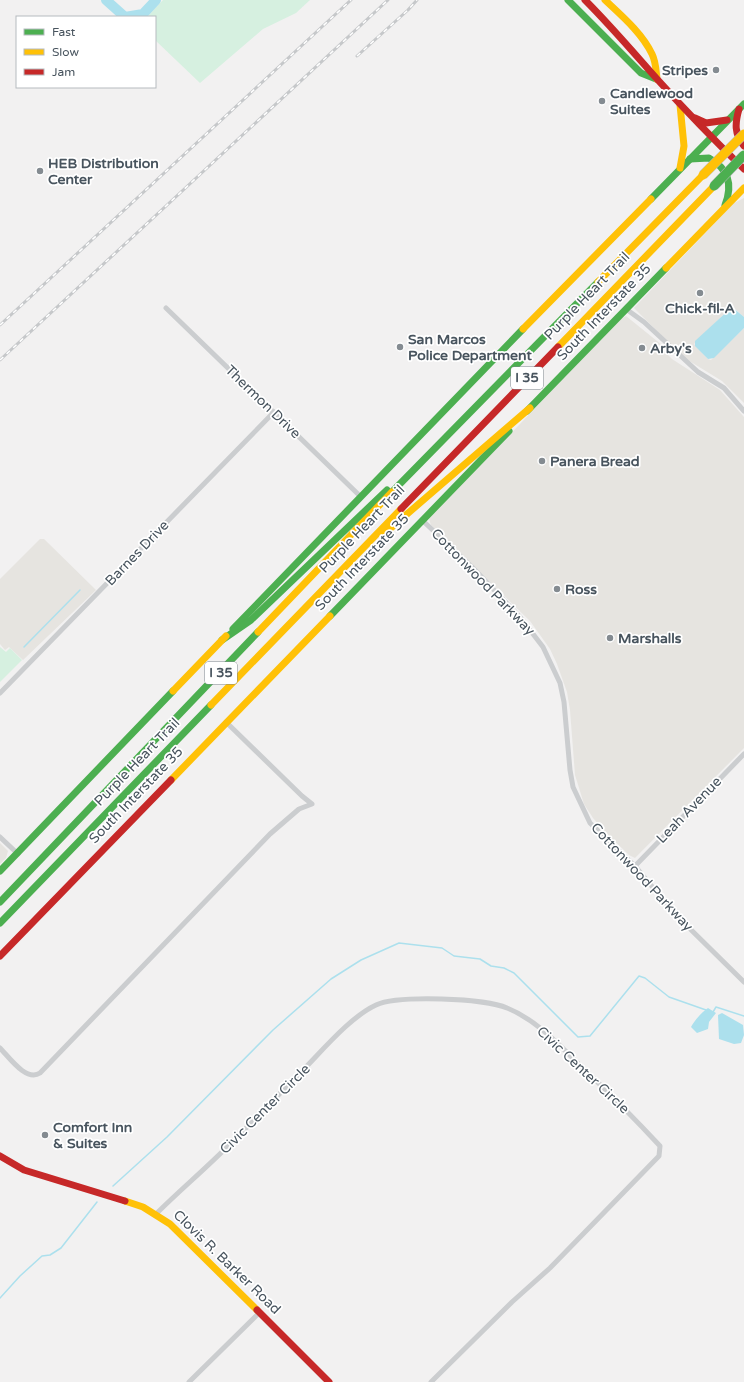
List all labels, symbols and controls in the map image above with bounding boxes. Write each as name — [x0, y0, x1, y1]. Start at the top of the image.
legend — [16, 16, 156, 88]
text: Fast — [52, 25, 76, 39]
text: Slow — [52, 45, 79, 59]
place label: Stripes — [662, 62, 708, 79]
text: Jam — [52, 65, 75, 79]
marker: Stripes — [711, 65, 721, 75]
place label: Candlewood Suites — [610, 85, 693, 118]
marker: Candlewood Suites — [597, 96, 607, 106]
place label: HEB Distribution Center — [48, 155, 159, 188]
marker: HEB Distribution Center — [35, 166, 45, 176]
street label: Purple Heart Trail — [541, 249, 633, 343]
street label: South Interstate 35 — [553, 260, 655, 364]
marker: Chick-fil-A — [695, 288, 705, 298]
place label: Chick-fil-A — [665, 300, 735, 317]
place label: San Marcos Police Department — [408, 331, 532, 364]
place label: Arby's — [650, 340, 692, 357]
marker: San Marcos Police Department — [395, 342, 405, 352]
marker: Arby's — [637, 343, 647, 353]
street label: Thermon Drive — [222, 362, 304, 442]
road number: I 35 — [511, 367, 543, 389]
place label: Panera Bread — [550, 453, 640, 470]
marker: Panera Bread — [537, 456, 547, 466]
street label: Purple Heart Trail — [316, 482, 408, 576]
street label: South Interstate 35 — [311, 510, 413, 614]
street label: Barnes Drive — [102, 517, 172, 589]
street label: Cottonwood Parkway — [428, 525, 539, 639]
place label: Ross — [565, 581, 597, 598]
marker: Ross — [552, 584, 562, 594]
place label: Marshalls — [618, 630, 682, 647]
marker: Marshalls — [605, 633, 615, 643]
road number: I 35 — [205, 662, 237, 684]
street label: Purple Heart Trail — [91, 715, 183, 809]
street label: South Interstate 35 — [85, 743, 187, 847]
street label: Leah Avenue — [653, 773, 725, 847]
street label: Cottonwood Parkway — [587, 819, 697, 935]
street label: Civic Center Circle — [533, 1023, 633, 1117]
street label: Civic Center Circle — [216, 1060, 314, 1158]
place label: Comfort Inn & Suites — [53, 1119, 132, 1152]
marker: Comfort Inn & Suites — [40, 1130, 50, 1140]
street label: Clovis R. Barker Road — [170, 1206, 284, 1318]

